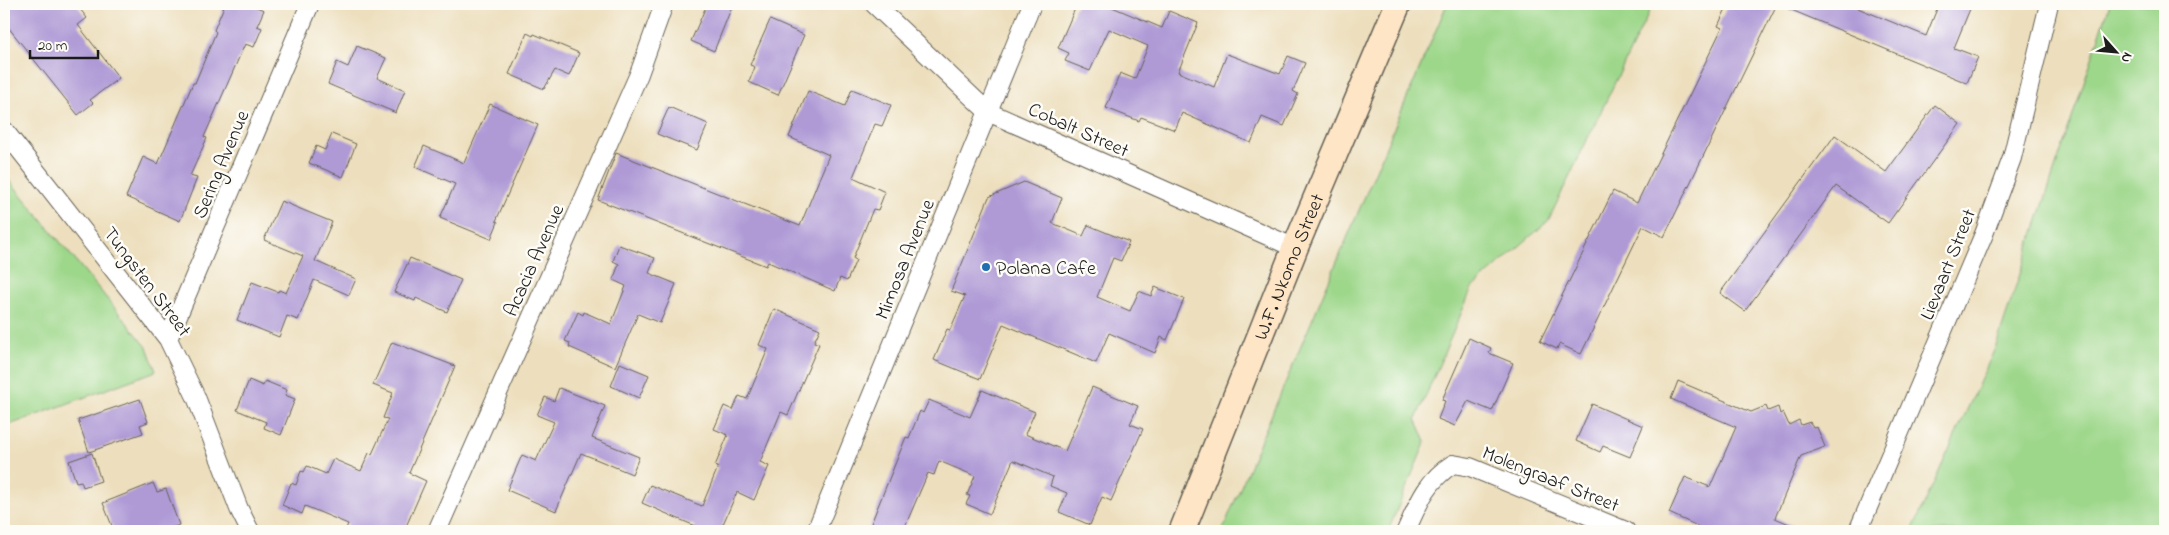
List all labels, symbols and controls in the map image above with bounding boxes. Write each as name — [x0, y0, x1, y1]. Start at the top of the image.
scale bar — [30, 28, 98, 60]
north arrow — [2092, 28, 2142, 78]
text: 20 m — [38, 35, 68, 57]
text: N — [2115, 48, 2138, 66]
street label: Cobalt Street — [1023, 96, 1133, 167]
street label: Sering Avenue — [186, 106, 259, 224]
street label: W.F. Nkomo Street — [1248, 190, 1333, 345]
street label: Mimosa Avenue — [869, 195, 944, 324]
street label: Acacia Avenue — [498, 200, 573, 322]
street label: Lievaart Street — [1914, 205, 1985, 325]
street label: Tungsten Street — [94, 221, 197, 345]
place label: Polana Cafe — [996, 255, 1096, 284]
marker: Polana Cafe — [980, 261, 992, 273]
street label: Molengraaf Street — [1477, 440, 1623, 522]

